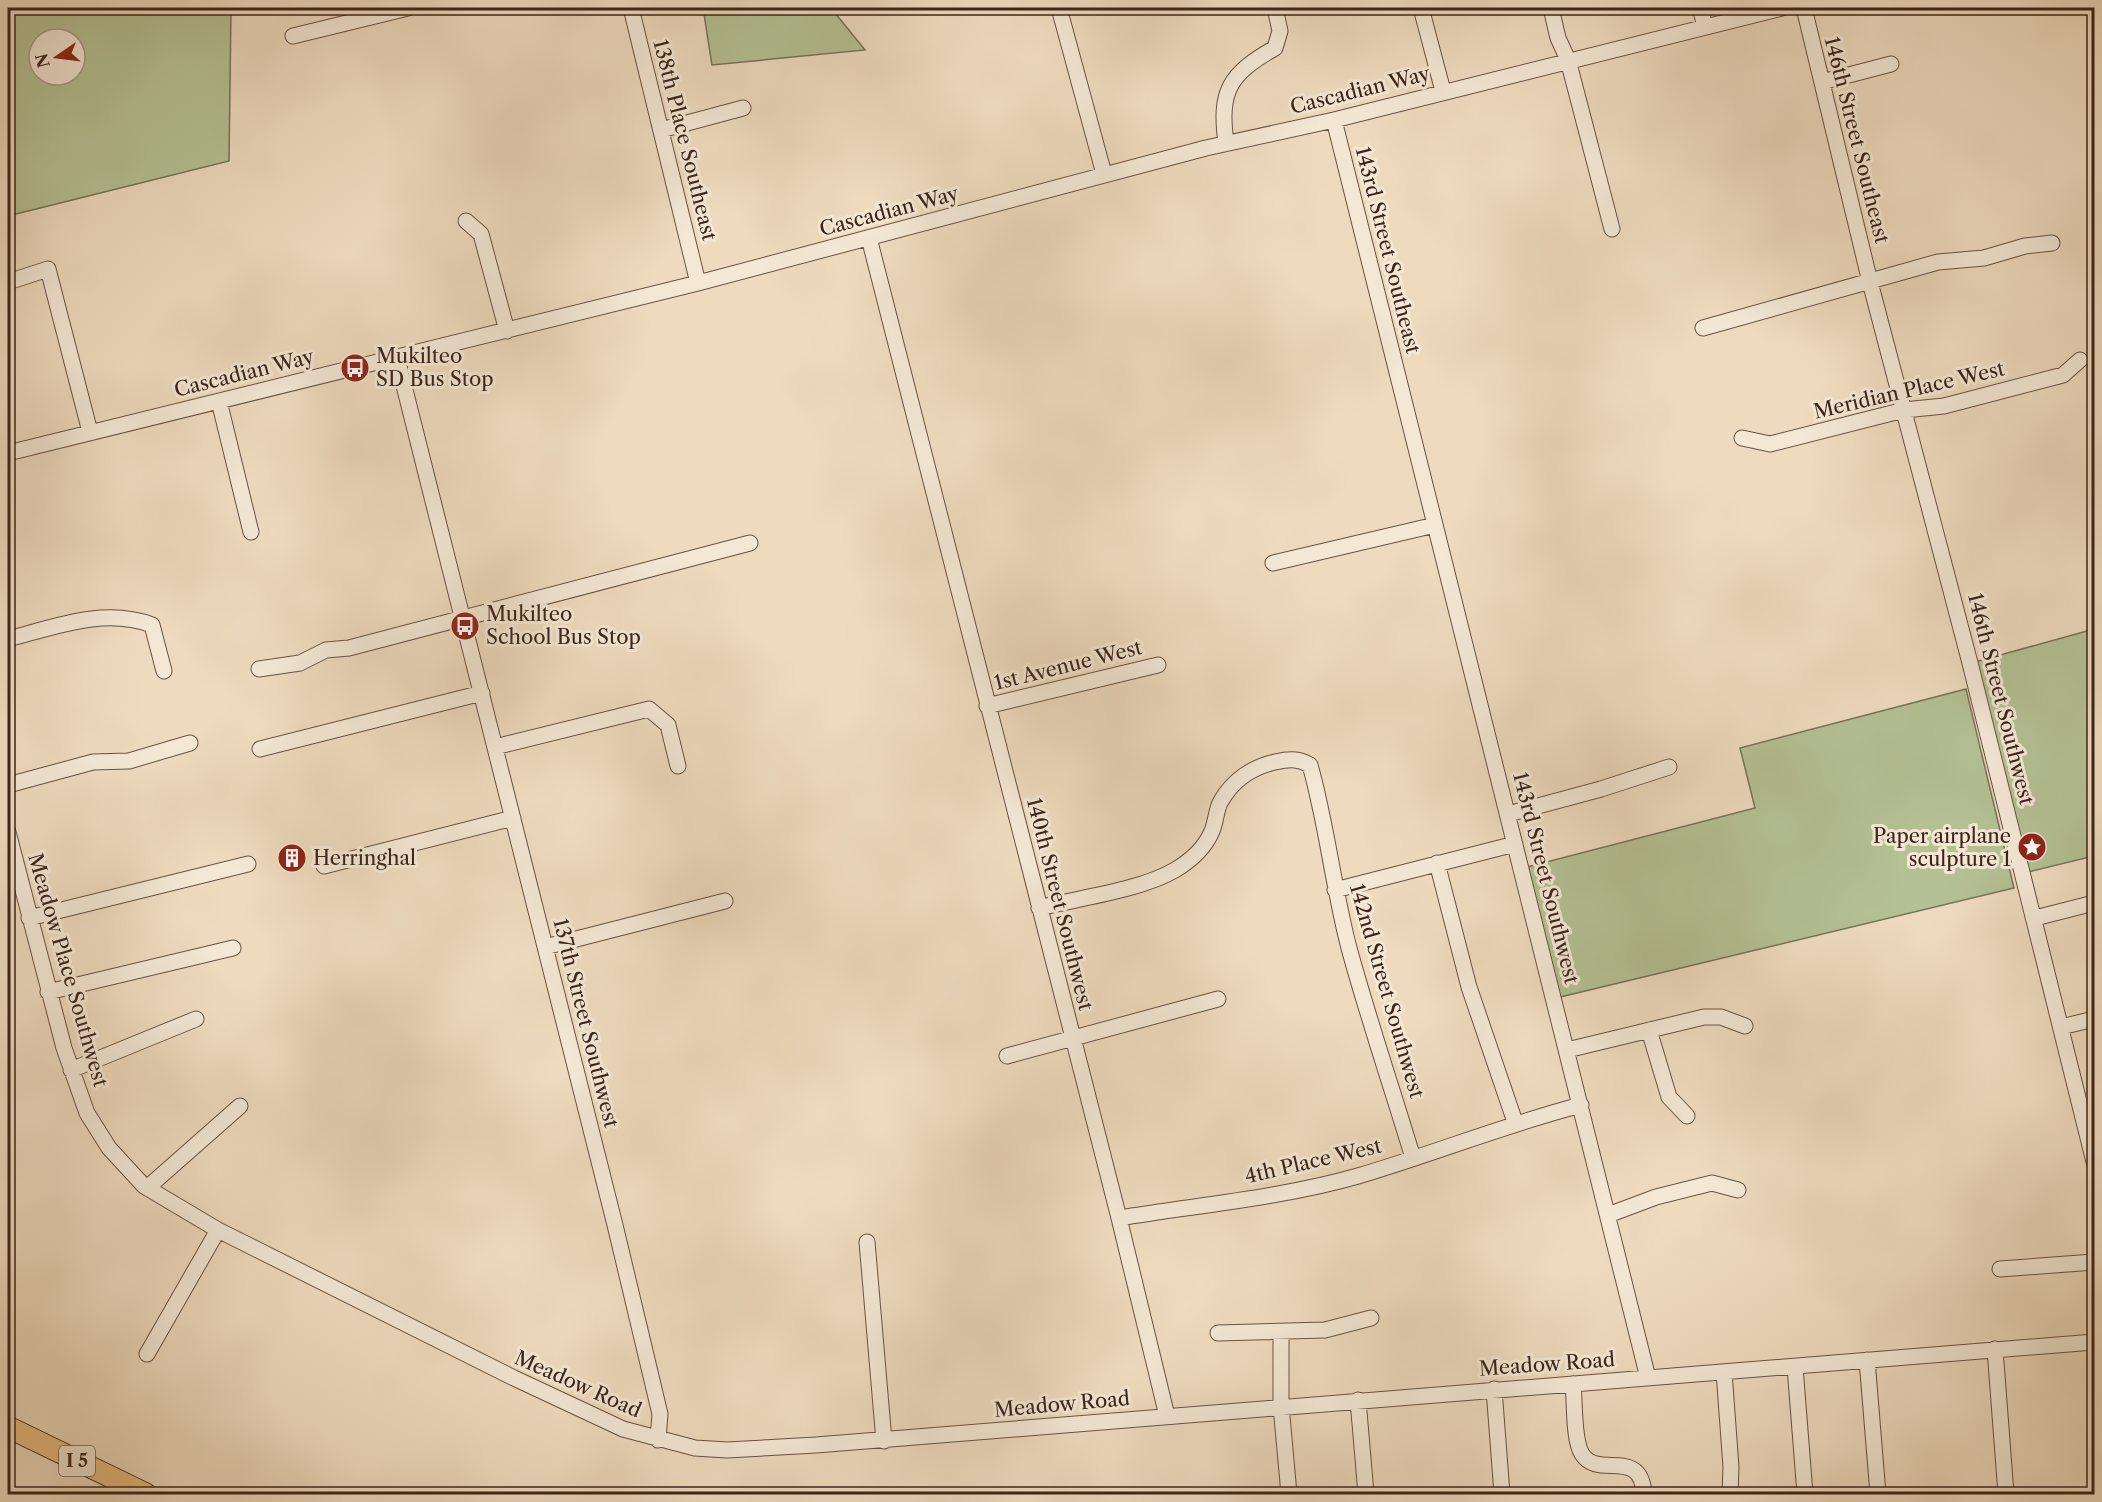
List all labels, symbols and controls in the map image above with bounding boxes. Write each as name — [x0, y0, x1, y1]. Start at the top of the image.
north arrow — [27, 27, 87, 87]
street label: 146th Street Southeast — [1820, 34, 1894, 246]
street label: 138th Place Southeast — [648, 37, 722, 243]
text: N — [31, 51, 54, 70]
street label: Cascadian Way — [1288, 61, 1433, 119]
street label: 143rd Street Southeast — [1351, 144, 1425, 356]
street label: Cascadian Way — [817, 181, 962, 241]
street label: Cascadian Way — [172, 344, 317, 402]
place label: Mukilteo SD Bus Stop — [376, 344, 494, 391]
bus stop icon: Mukilteo SD Bus Stop — [339, 352, 371, 384]
street label: Meridian Place West — [1811, 356, 2007, 424]
street label: 146th Street Southwest — [1963, 591, 2039, 807]
place label: Mukilteo School Bus Stop — [486, 602, 641, 649]
bus stop icon: Mukilteo School Bus Stop — [449, 610, 481, 642]
street label: 1st Avenue West — [992, 635, 1144, 695]
street label: 143rd Street Southwest — [1508, 770, 1584, 986]
street label: 140th Street Southwest — [1022, 795, 1098, 1013]
place label: Paper airplane sculpture 1 — [1873, 824, 2012, 871]
place icon: Paper airplane sculpture 1 — [2016, 831, 2048, 863]
building icon: Herringhal — [276, 842, 308, 874]
place label: Herringhal — [313, 846, 416, 870]
street label: Meadow Place Southwest — [23, 850, 113, 1090]
street label: 142nd Street Southwest — [1345, 881, 1429, 1101]
street label: 137th Street Southwest — [548, 916, 624, 1130]
street label: 4th Place West — [1242, 1134, 1384, 1188]
street label: Meadow Road — [511, 1345, 645, 1423]
street label: Meadow Road — [1478, 1347, 1616, 1381]
street label: Meadow Road — [993, 1386, 1131, 1422]
road number: I 5 — [59, 1446, 95, 1476]

